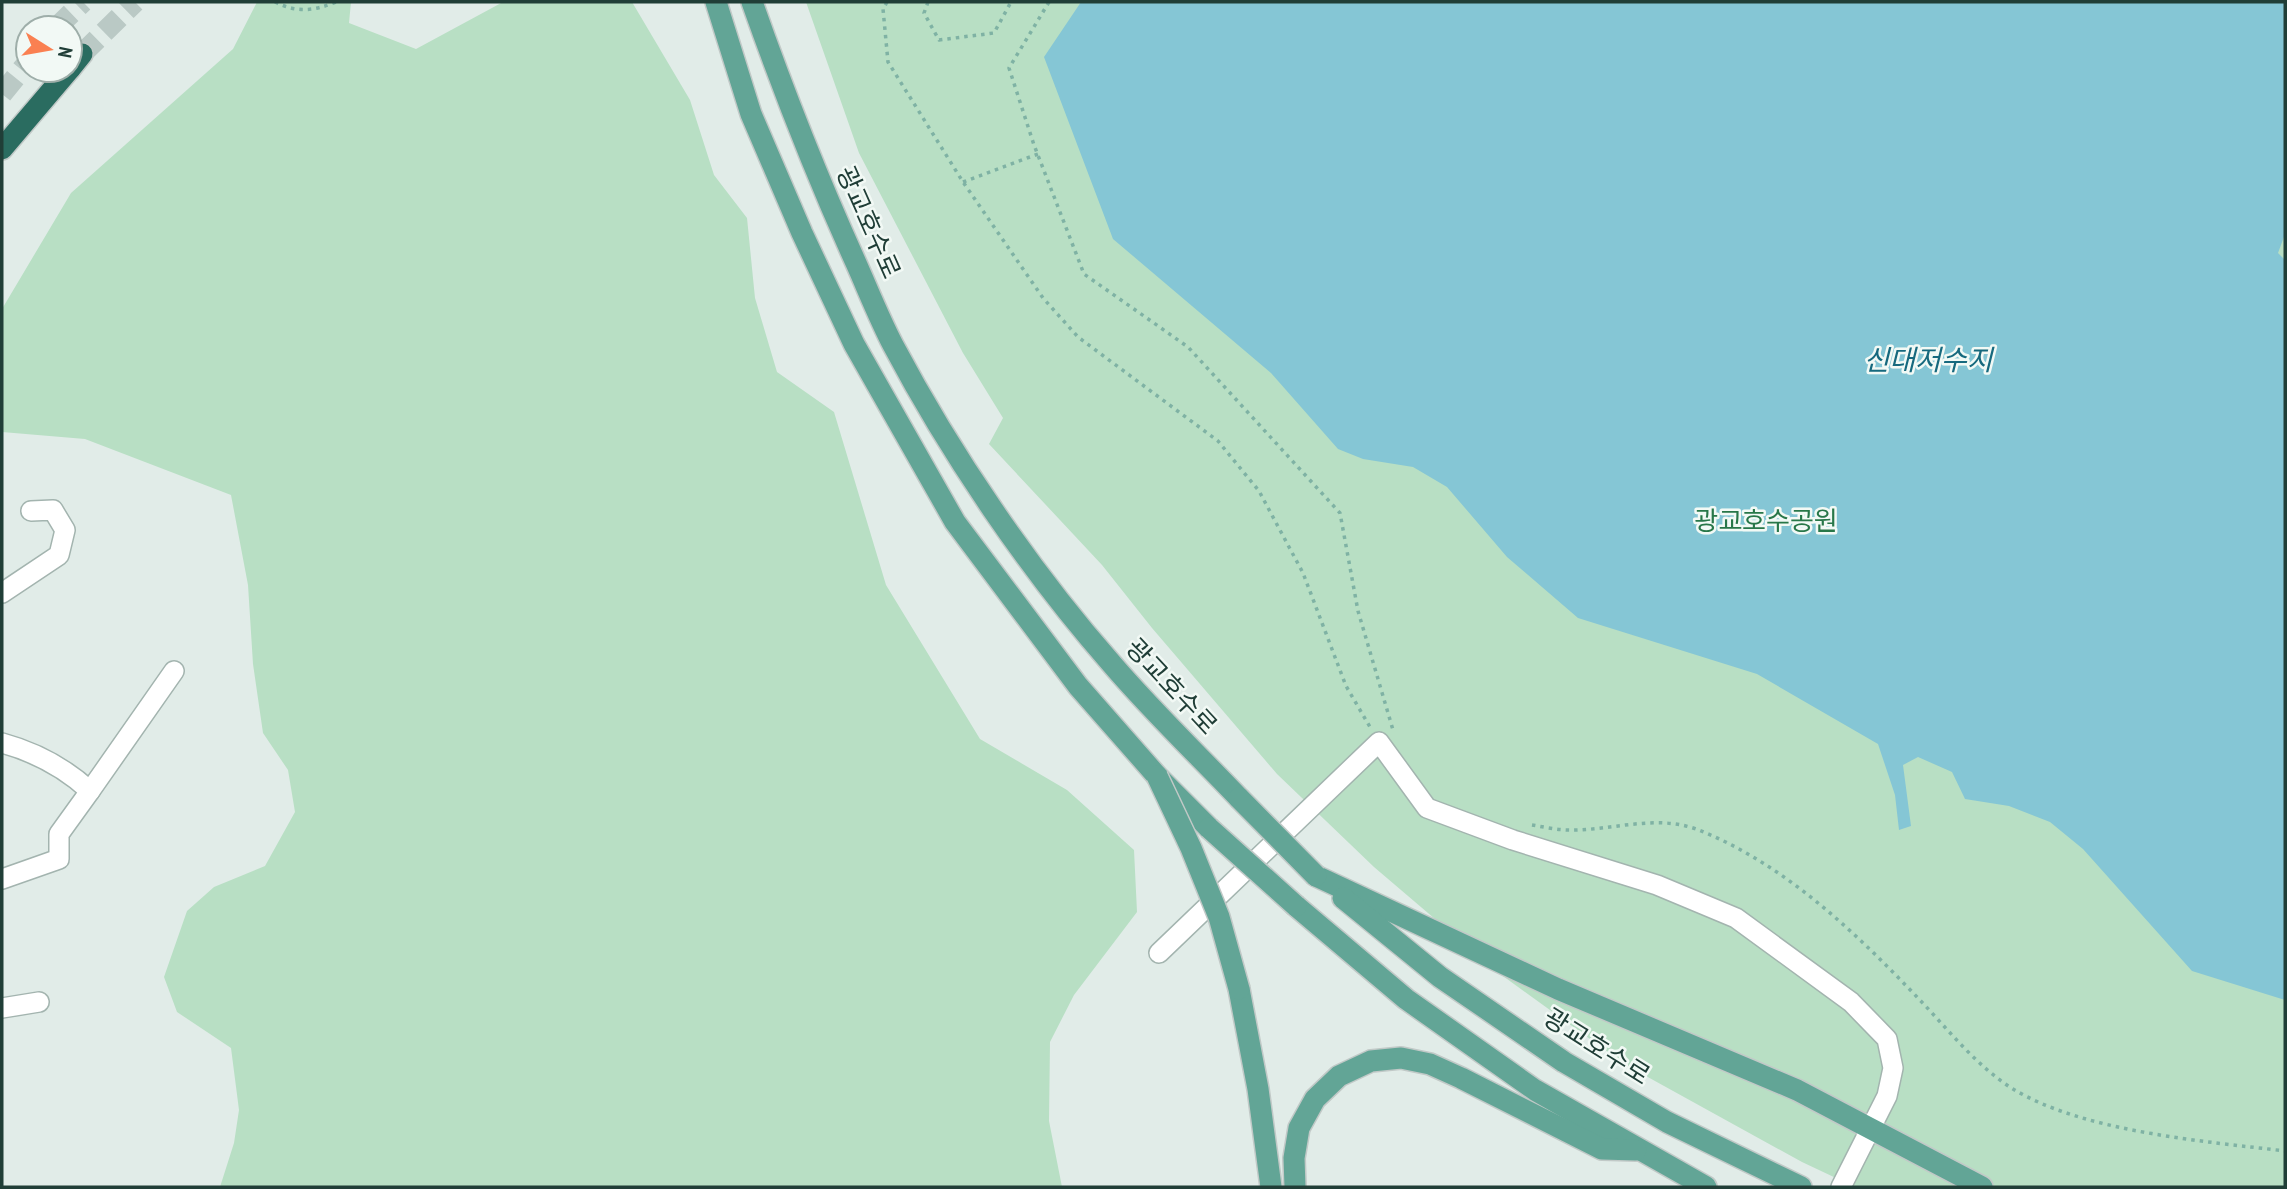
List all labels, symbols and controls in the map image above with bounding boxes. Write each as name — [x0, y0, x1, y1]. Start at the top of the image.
north arrow — [14, 14, 84, 84]
text: N — [53, 45, 78, 60]
street label: 광교호수로 — [830, 161, 908, 283]
water label: 신대저수지 — [1864, 341, 1995, 378]
park label: 광교호수공원 — [1694, 504, 1838, 537]
street label: 광교호수로 — [1119, 631, 1225, 741]
street label: 광교호수로 — [1538, 1000, 1656, 1092]

